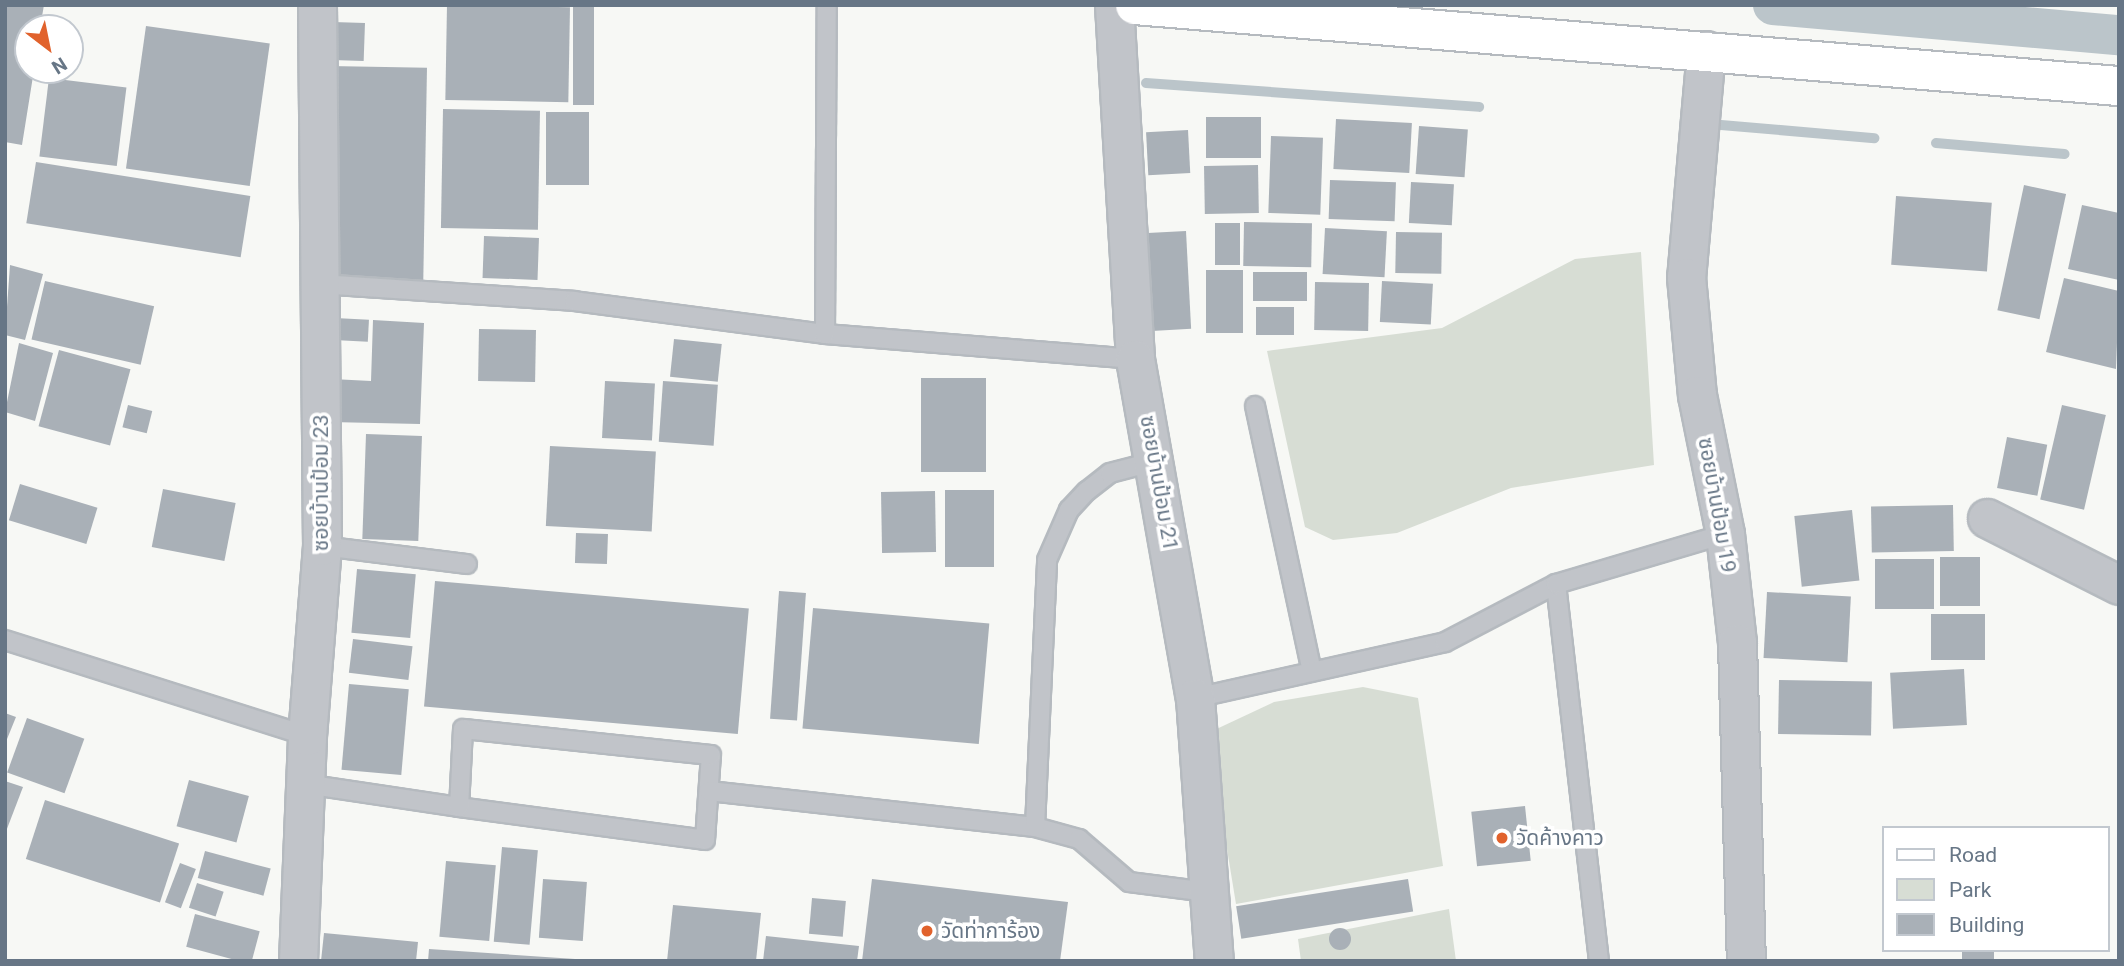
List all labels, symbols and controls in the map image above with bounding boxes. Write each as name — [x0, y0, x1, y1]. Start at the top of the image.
north arrow — [14, 14, 84, 84]
text: N — [48, 52, 71, 79]
street label: ซอยบ้านป้อม 21 — [1135, 413, 1183, 553]
street label: ซอยบ้านป้อม 23 — [308, 415, 334, 551]
street label: ซอยบ้านป้อม 19 — [1693, 435, 1741, 575]
place label: วัดค้างคาว — [1516, 825, 1604, 851]
legend — [1882, 826, 2110, 952]
marker: วัดค้างคาว — [1494, 830, 1510, 846]
text: Road — [1949, 843, 1997, 867]
text: Park — [1949, 878, 1991, 902]
text: Building — [1949, 913, 2024, 937]
place label: วัดท่าการ้อง — [941, 918, 1040, 944]
marker: วัดท่าการ้อง — [919, 923, 935, 939]

